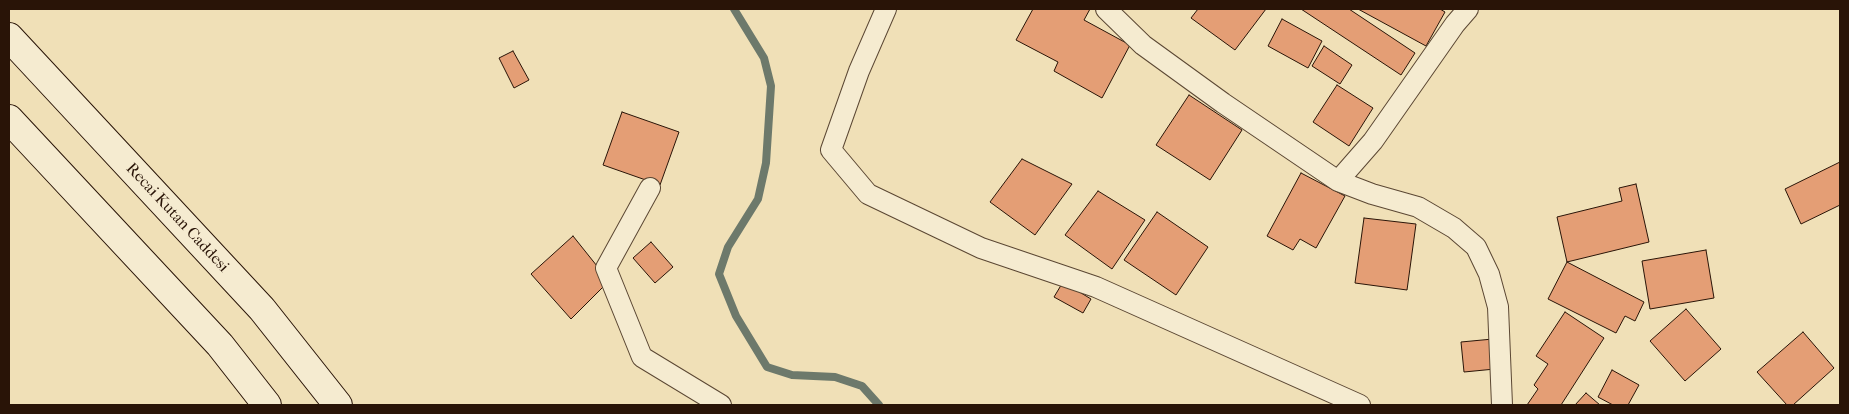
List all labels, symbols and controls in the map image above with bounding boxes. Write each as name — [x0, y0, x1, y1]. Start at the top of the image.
street label: Recai Kutan Caddesi — [121, 159, 233, 277]

